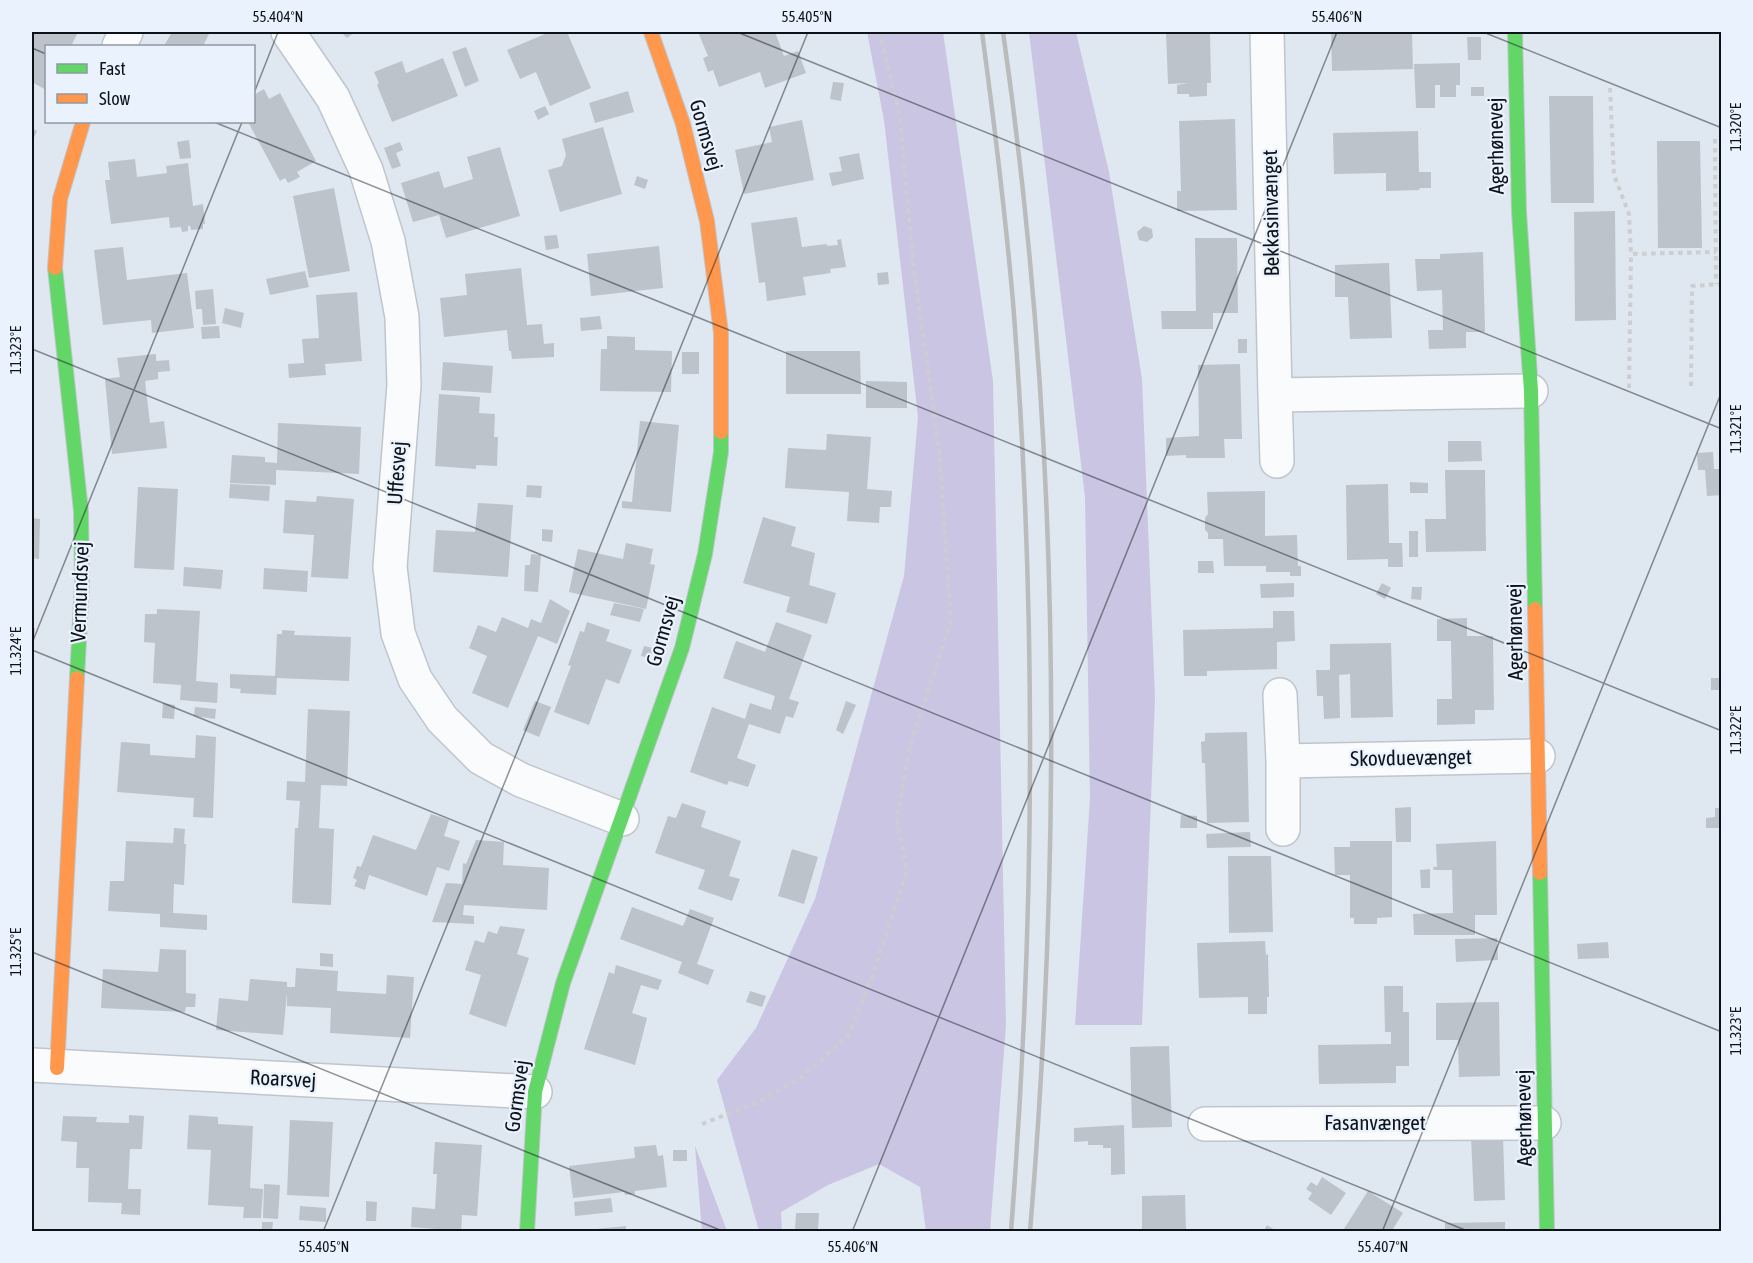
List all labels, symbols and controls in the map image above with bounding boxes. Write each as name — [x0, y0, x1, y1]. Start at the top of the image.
text: 55.404°N — [253, 8, 303, 25]
text: 55.405°N — [782, 8, 832, 25]
text: 55.406°N — [1312, 8, 1362, 25]
legend — [45, 45, 255, 123]
text: Fast — [99, 58, 126, 79]
text: Slow — [99, 88, 130, 109]
street label: Gormsvej — [685, 97, 728, 173]
street label: Agerhønevej — [1482, 97, 1508, 195]
text: 11.320°E — [1727, 102, 1744, 151]
street label: Bekkasinvænget — [1257, 149, 1283, 277]
text: 11.323°E — [7, 325, 24, 374]
text: 11.321°E — [1727, 404, 1744, 453]
street label: Uffesvej — [382, 440, 410, 505]
street label: Vermundsvej — [65, 541, 93, 643]
street label: Agerhønevej — [1501, 583, 1527, 681]
street label: Gormsvej — [641, 593, 684, 669]
text: 11.324°E — [7, 626, 24, 675]
text: 11.322°E — [1727, 705, 1744, 754]
street label: Skovduevænget — [1350, 744, 1472, 770]
text: 11.325°E — [7, 927, 24, 976]
text: 11.323°E — [1727, 1006, 1744, 1055]
street label: Gormsvej — [499, 1058, 533, 1133]
street label: Roarsvej — [249, 1064, 317, 1092]
street label: Agerhønevej — [1510, 1069, 1536, 1167]
street label: Fasanvænget — [1324, 1110, 1426, 1134]
text: 55.405°N — [299, 1238, 349, 1255]
text: 55.406°N — [828, 1238, 878, 1255]
text: 55.407°N — [1358, 1238, 1408, 1255]

